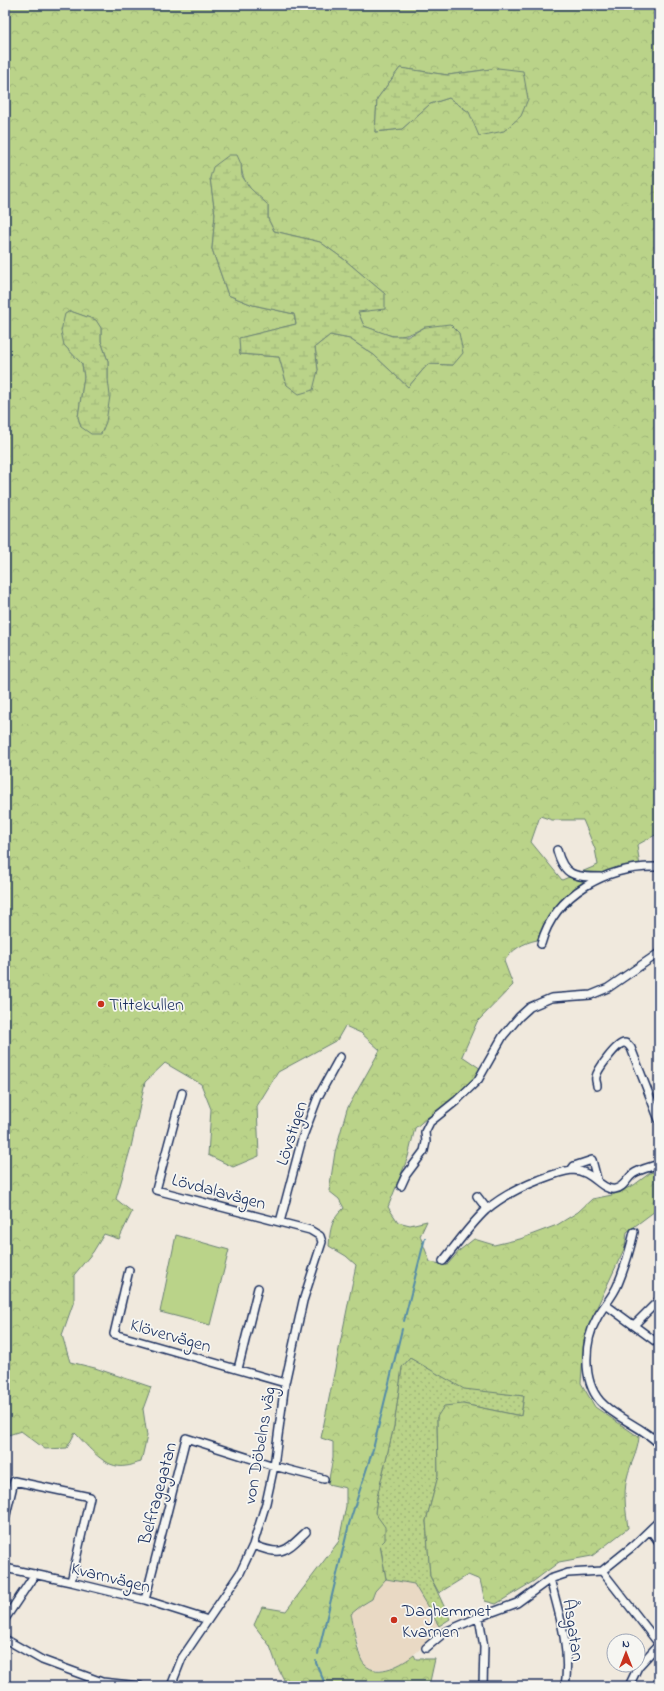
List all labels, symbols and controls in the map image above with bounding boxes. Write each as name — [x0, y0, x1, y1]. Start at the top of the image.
place label: Tittekullen — [109, 993, 184, 1019]
marker: Tittekullen — [96, 999, 106, 1009]
street label: Lövstigen — [270, 1098, 317, 1170]
street label: Lövdalavägen — [168, 1168, 269, 1219]
street label: Klövervägen — [127, 1313, 214, 1362]
street label: von Döbelns väg — [238, 1384, 285, 1506]
street label: Belfragegatan — [133, 1439, 186, 1549]
street label: Kvarnvägen — [68, 1557, 153, 1602]
street label: Åsgatan — [553, 1597, 590, 1664]
place label: Daghemmet Kvarnen — [401, 1599, 491, 1646]
marker: Daghemmet Kvarnen — [389, 1615, 399, 1625]
north arrow — [606, 1633, 646, 1673]
text: N — [622, 1636, 630, 1652]

